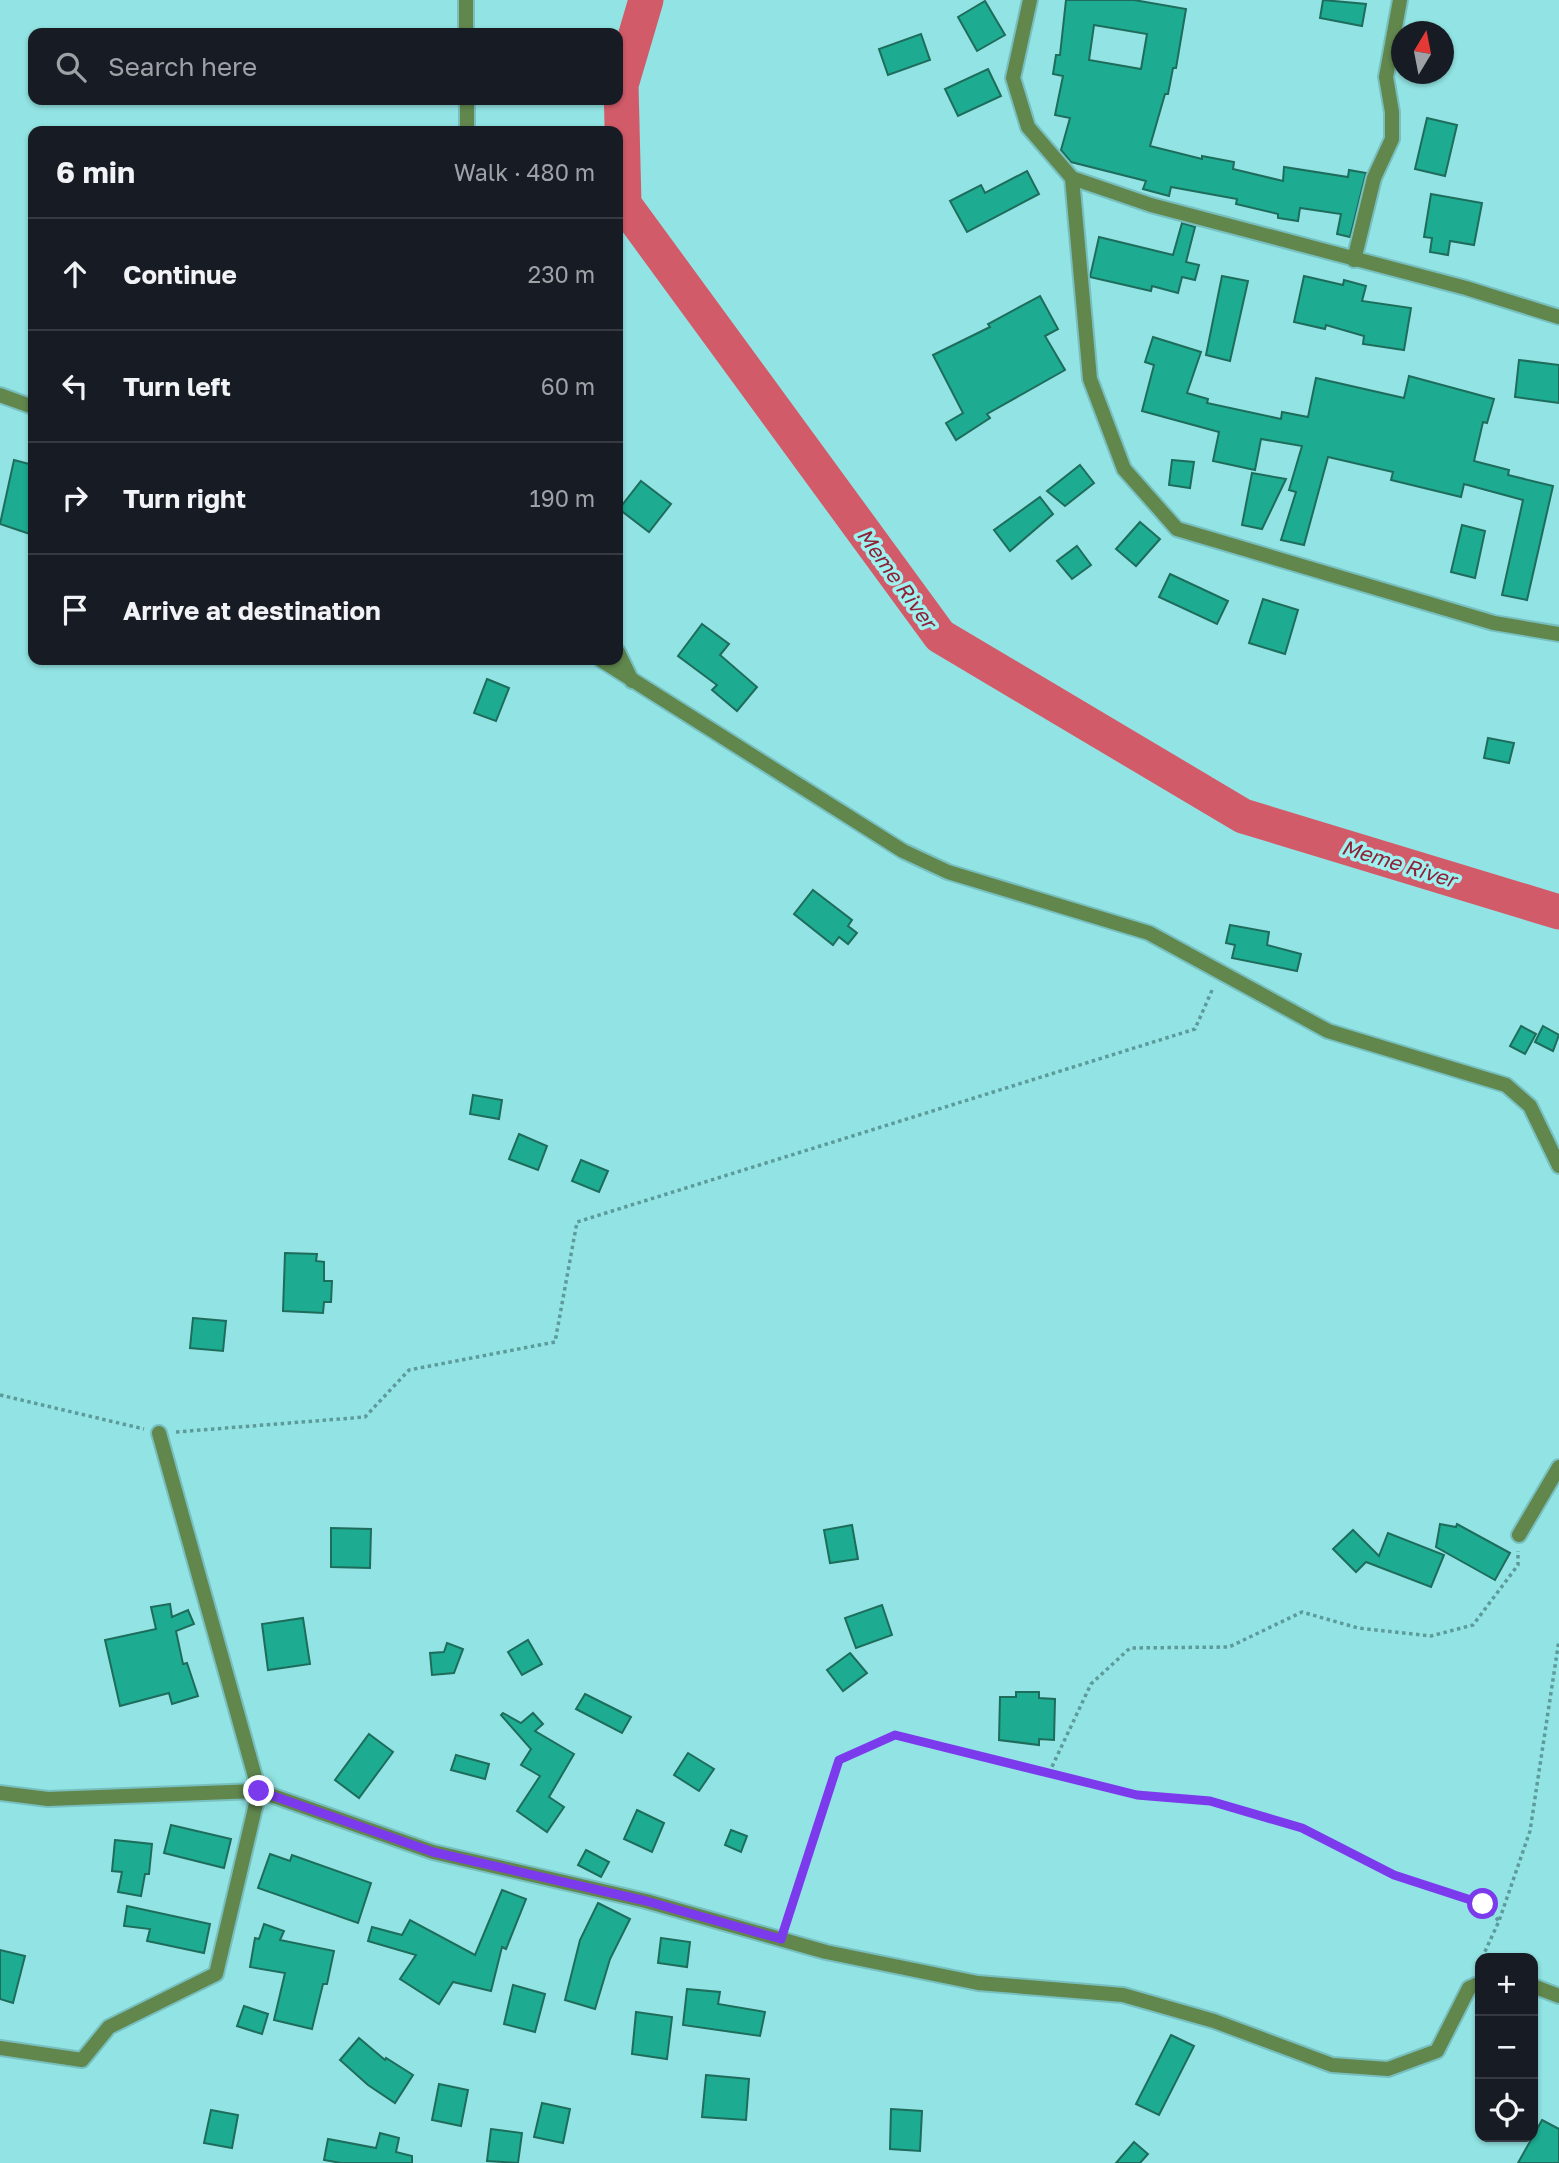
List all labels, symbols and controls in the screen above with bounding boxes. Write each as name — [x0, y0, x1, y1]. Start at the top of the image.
north arrow — [1391, 21, 1454, 84]
search box — [28, 28, 623, 105]
icon: search — [52, 48, 90, 86]
text: Search here — [108, 51, 257, 82]
text: 6 min — [56, 154, 135, 190]
text: Walk · 480 m — [454, 158, 595, 186]
icon: ahead — [56, 255, 94, 293]
text: Continue — [123, 259, 237, 290]
text: 230 m — [528, 260, 595, 288]
icon: left — [56, 367, 94, 405]
text: Turn left — [123, 371, 231, 402]
text: 60 m — [541, 372, 595, 400]
icon: right — [56, 479, 94, 517]
text: Turn right — [123, 483, 246, 514]
text: 190 m — [530, 484, 595, 512]
water label: Meme River — [852, 523, 944, 636]
icon: arrive — [56, 591, 94, 629]
text: Arrive at destination — [123, 595, 381, 626]
water label: Meme River — [1339, 833, 1462, 893]
route end — [243, 1775, 274, 1806]
route start — [1467, 1888, 1498, 1919]
map controls — [1475, 1953, 1538, 2142]
button: + — [1475, 1953, 1538, 2016]
button: − — [1475, 2016, 1538, 2079]
button: locate — [1475, 2079, 1538, 2142]

